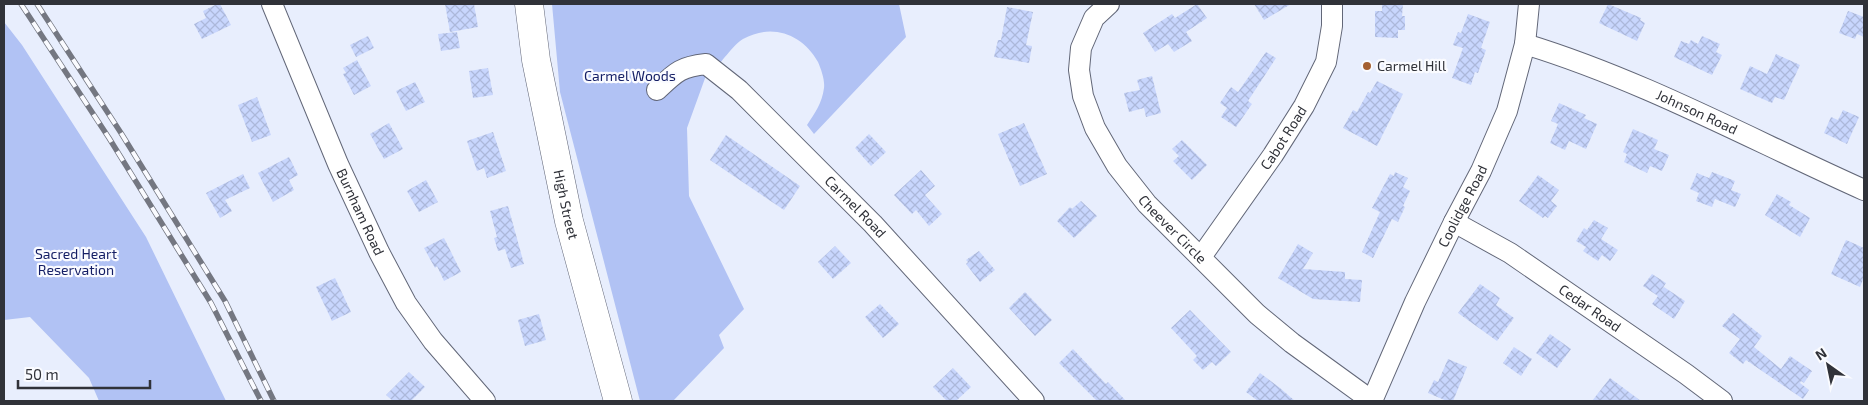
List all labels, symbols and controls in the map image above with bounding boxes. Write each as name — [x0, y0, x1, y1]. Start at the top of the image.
place label: Carmel Hill — [1377, 57, 1447, 74]
marker: Carmel Hill — [1361, 60, 1373, 72]
park label: Carmel Woods — [584, 67, 676, 84]
street label: Johnson Road — [1654, 86, 1741, 138]
street label: Cabot Road — [1256, 103, 1310, 173]
street label: Coolidge Road — [1434, 162, 1491, 250]
street label: Burnham Road — [333, 166, 388, 258]
street label: High Street — [551, 168, 583, 241]
street label: Carmel Road — [822, 172, 890, 241]
street label: Cheever Circle — [1135, 191, 1211, 267]
park label: Sacred Heart Reservation — [35, 245, 117, 278]
street label: Cedar Road — [1556, 280, 1625, 335]
north arrow — [1803, 340, 1853, 390]
text: N — [1812, 344, 1830, 364]
scale bar — [18, 358, 150, 390]
text: 50 m — [25, 365, 59, 383]

